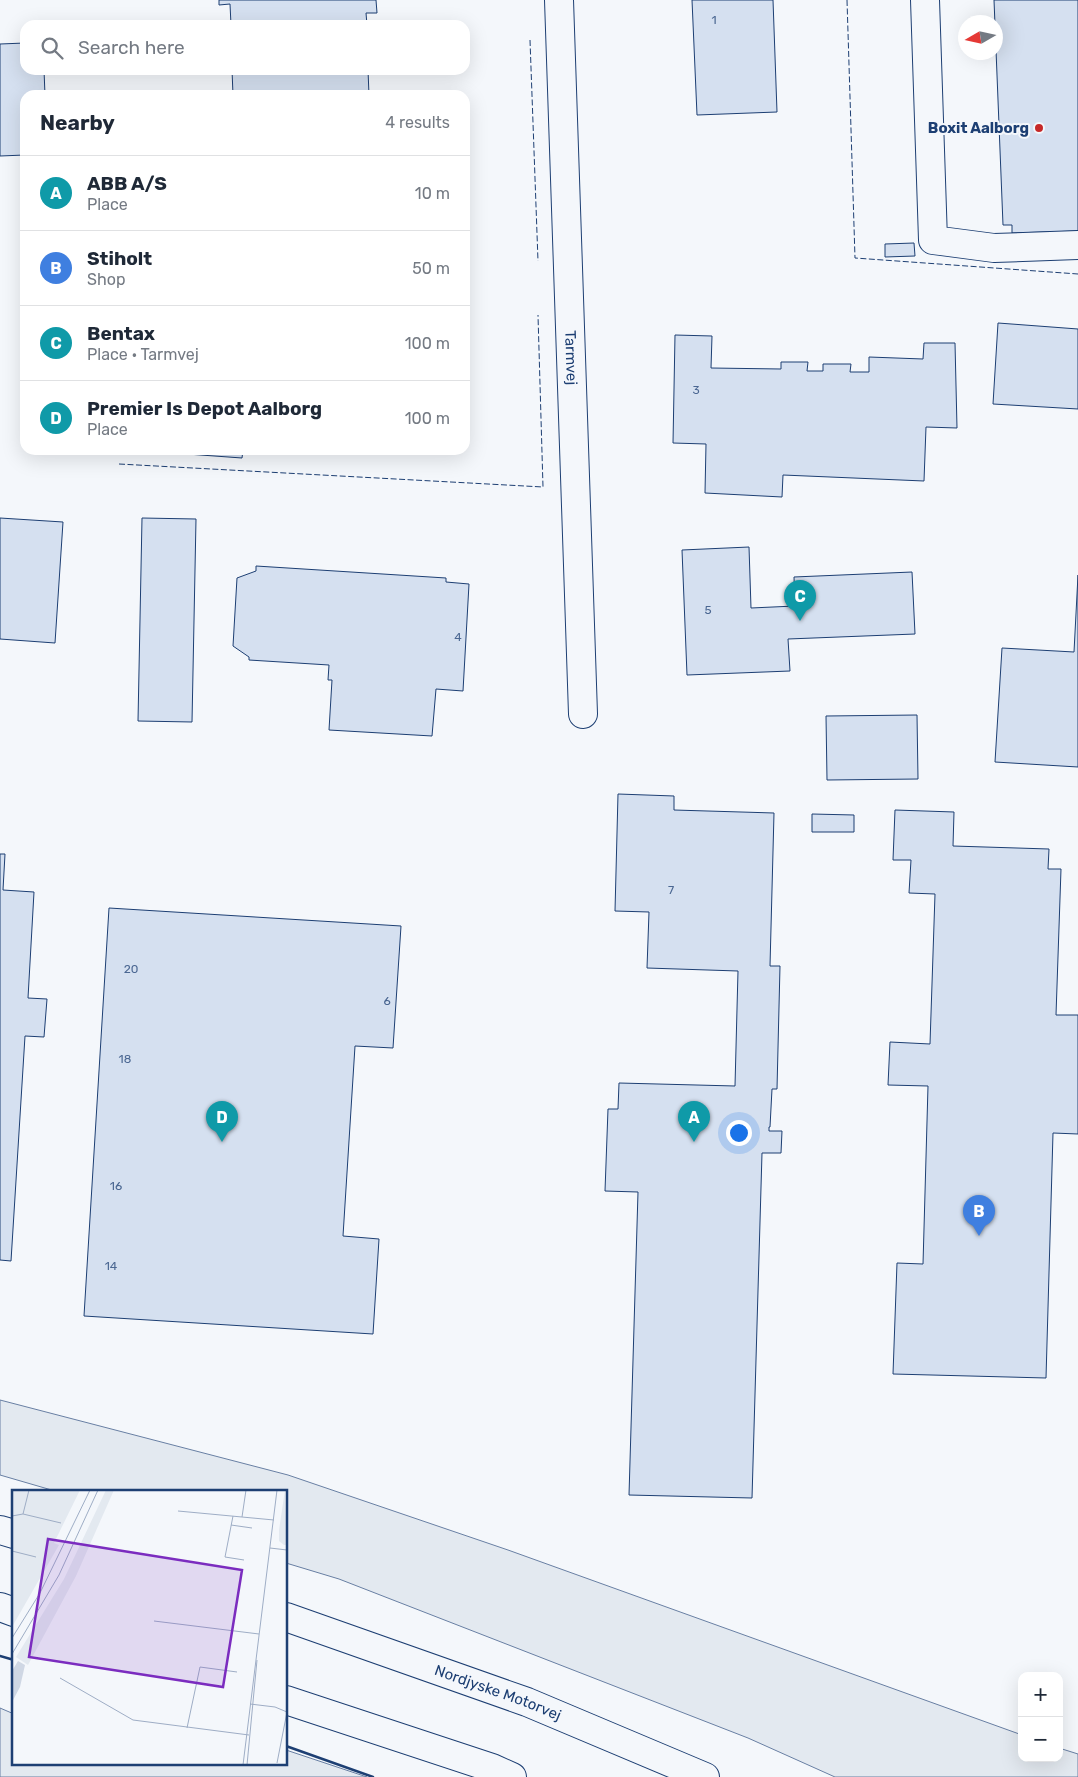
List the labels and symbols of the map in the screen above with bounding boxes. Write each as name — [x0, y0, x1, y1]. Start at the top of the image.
house number: 1 — [711, 13, 717, 27]
north arrow — [958, 15, 1003, 60]
place label: Boxit Aalborg — [928, 119, 1029, 137]
marker: Boxit Aalborg — [1033, 122, 1045, 134]
street label: Tarmvej — [561, 330, 581, 385]
house number: 3 — [692, 383, 700, 397]
pin: C — [784, 580, 816, 621]
house number: 5 — [704, 603, 712, 617]
house number: 4 — [454, 630, 462, 644]
house number: 7 — [668, 883, 674, 897]
house number: 20 — [124, 962, 138, 976]
house number: 6 — [383, 994, 391, 1008]
house number: 18 — [119, 1052, 131, 1066]
pin: D — [206, 1101, 238, 1142]
pin: A — [678, 1101, 710, 1142]
your location — [726, 1120, 752, 1146]
house number: 16 — [110, 1179, 122, 1193]
pin: B — [963, 1195, 995, 1236]
house number: 14 — [105, 1259, 118, 1273]
inset map — [12, 1490, 288, 1764]
street label: Nordjyske Motorvej — [432, 1661, 564, 1724]

